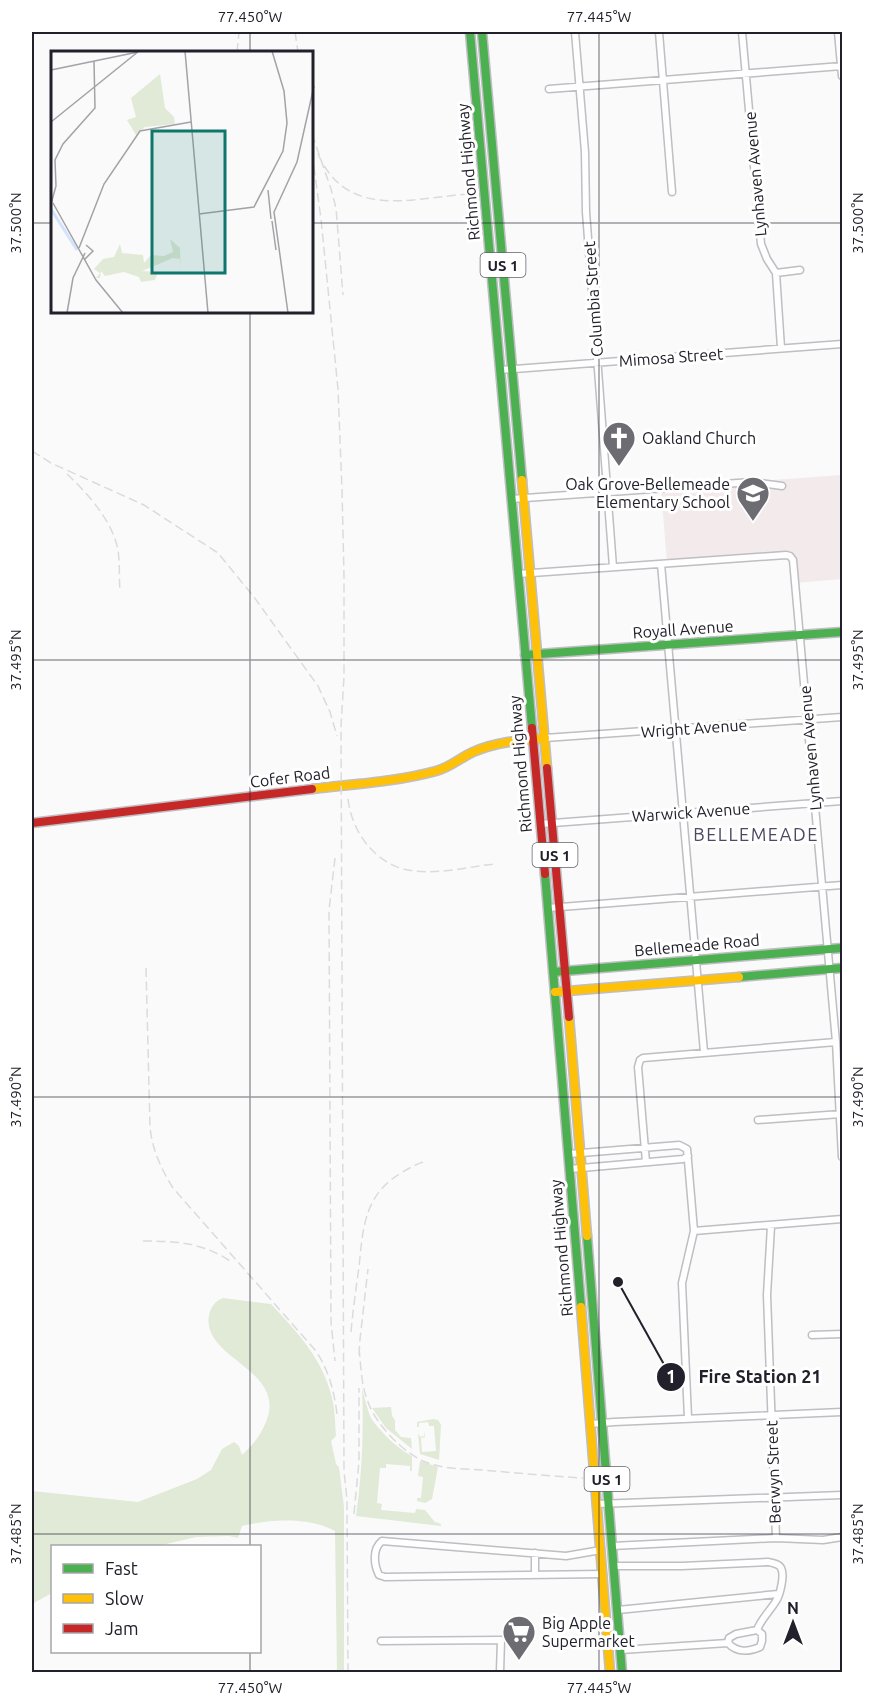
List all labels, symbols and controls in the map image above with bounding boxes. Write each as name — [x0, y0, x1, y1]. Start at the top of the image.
text: 77.450°W — [218, 8, 282, 25]
text: 77.445°W — [567, 8, 631, 25]
inset map — [51, 51, 314, 314]
street label: Richmond Highway — [453, 102, 483, 241]
street label: Lynhaven Avenue — [741, 111, 769, 237]
text: 37.500°N — [7, 192, 24, 254]
text: 37.500°N — [849, 192, 866, 254]
street label: Columbia Street — [580, 240, 606, 358]
road number: US 1 — [480, 253, 526, 277]
street label: Mimosa Street — [618, 344, 724, 370]
church icon: Oakland Church — [601, 420, 637, 467]
place label: Oakland Church — [642, 429, 756, 447]
place label: Oak Grove-Bellemeade Elementary School — [565, 475, 730, 511]
school or university icon: Oak Grove-Bellemeade Elementary School — [735, 475, 771, 522]
street label: Royall Avenue — [632, 616, 734, 642]
text: 37.495°N — [7, 629, 24, 691]
text: 37.495°N — [849, 629, 866, 691]
street label: Lynhaven Avenue — [796, 685, 824, 811]
street label: Richmond Highway — [505, 694, 535, 833]
street label: Wright Avenue — [640, 715, 748, 741]
street label: Cofer Road — [249, 763, 331, 791]
street label: Warwick Avenue — [631, 799, 751, 825]
district label: BELLEMEADE — [693, 824, 819, 844]
road number: US 1 — [532, 843, 578, 867]
street label: Bellemeade Road — [634, 931, 760, 959]
text: 37.490°N — [7, 1066, 24, 1128]
text: 37.490°N — [849, 1066, 866, 1128]
street label: Richmond Highway — [546, 1178, 576, 1317]
callout: Fire Station 21 — [656, 1359, 833, 1395]
text: 1 — [666, 1366, 676, 1386]
text: Fire Station 21 — [698, 1366, 822, 1386]
street label: Berwyn Street — [762, 1419, 784, 1524]
road number: US 1 — [584, 1467, 630, 1491]
text: 37.485°N — [7, 1503, 24, 1565]
text: 37.485°N — [849, 1503, 866, 1565]
legend — [51, 1545, 261, 1653]
text: Fast — [105, 1558, 138, 1578]
text: Slow — [105, 1588, 144, 1608]
north arrow — [763, 1593, 823, 1653]
text: N — [787, 1599, 799, 1617]
supermarket icon: Big Apple Supermarket — [501, 1614, 537, 1661]
place label: Big Apple Supermarket — [542, 1614, 636, 1650]
text: Jam — [105, 1618, 139, 1638]
text: 77.450°W — [218, 1679, 282, 1696]
text: 77.445°W — [567, 1679, 631, 1696]

